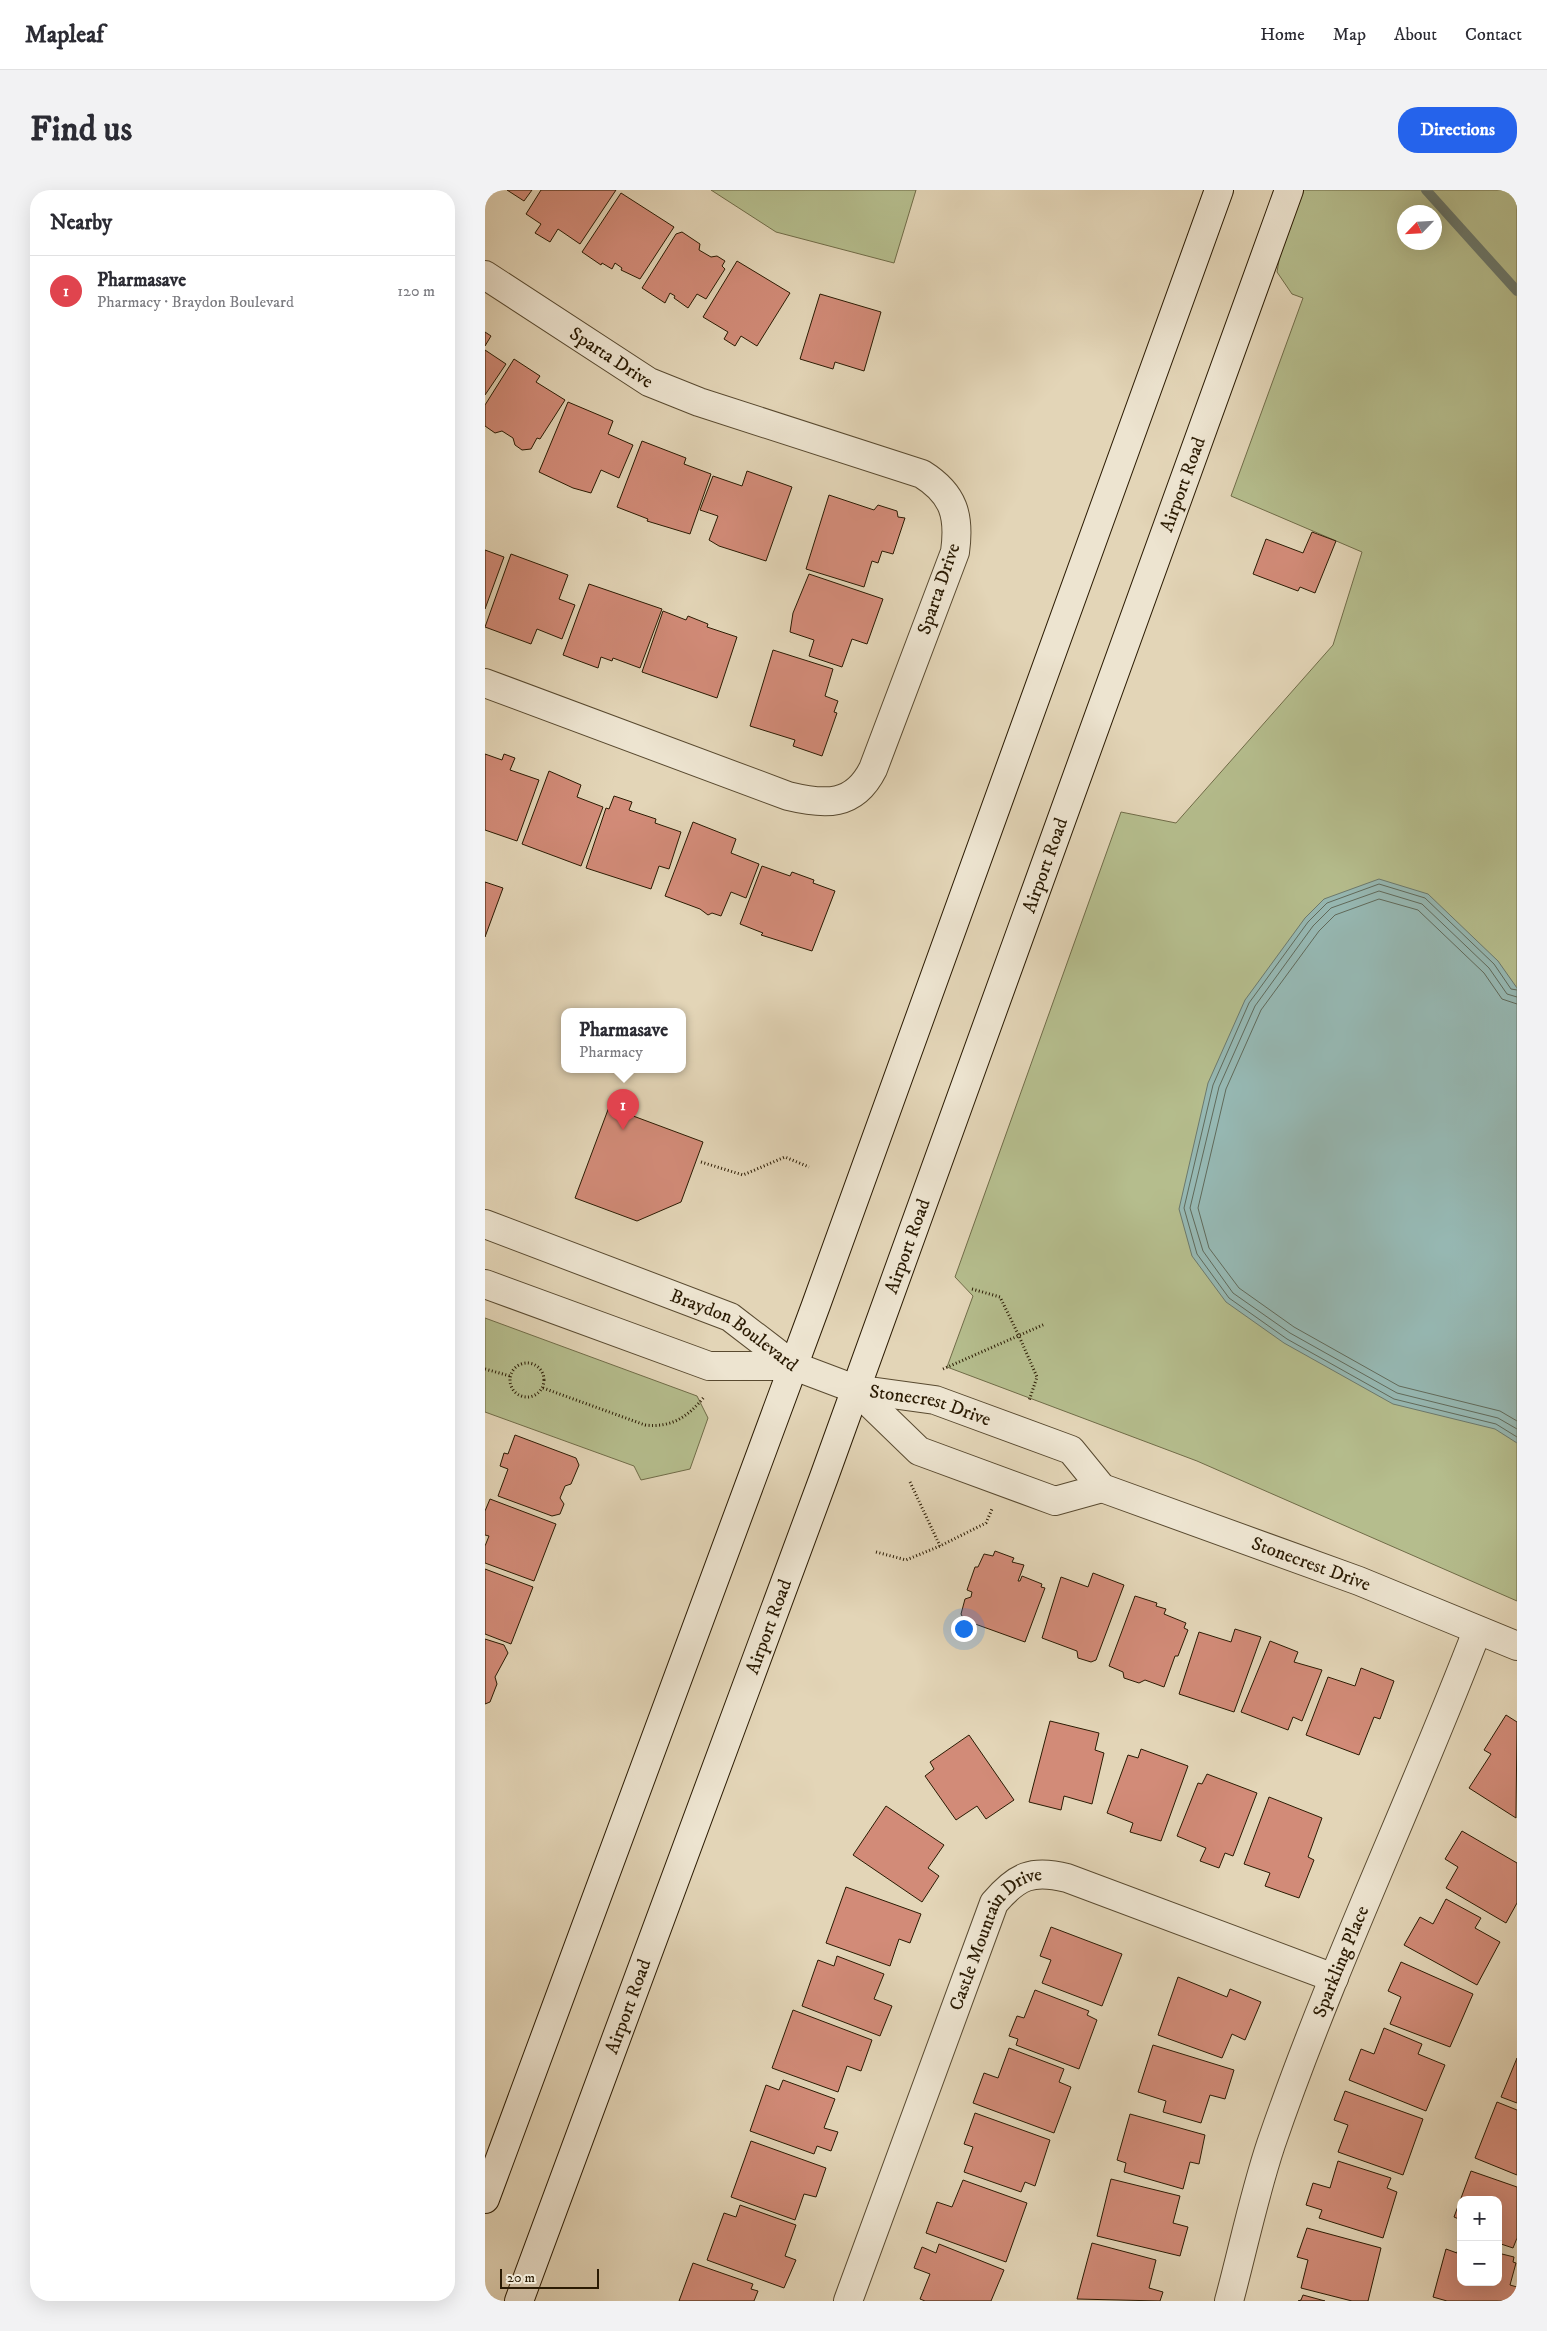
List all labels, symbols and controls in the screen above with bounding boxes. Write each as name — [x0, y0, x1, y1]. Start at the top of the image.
text: Mapleaf — [25, 20, 104, 50]
text: Home — [1260, 24, 1305, 46]
text: Map — [1333, 24, 1366, 46]
text: About — [1394, 24, 1437, 46]
text: Contact — [1465, 24, 1522, 46]
button: Directions — [1398, 107, 1517, 153]
text: Find us — [30, 108, 132, 152]
north arrow — [1397, 205, 1442, 250]
text: Nearby — [50, 210, 112, 236]
text: Pharmasave — [97, 269, 186, 292]
text: 1 — [63, 281, 69, 301]
text: 120 m — [397, 281, 435, 301]
text: Pharmacy · Braydon Boulevard — [97, 292, 294, 312]
street label: Sparta Drive — [565, 322, 658, 393]
street label: Airport Road — [1155, 433, 1211, 535]
street label: Sparta Drive — [913, 540, 965, 638]
street label: Airport Road — [1017, 814, 1073, 916]
popup — [561, 1008, 686, 1073]
text: Pharmasave — [579, 1019, 668, 1042]
text: Pharmacy — [579, 1042, 643, 1062]
pin: 1 — [607, 1089, 639, 1130]
street label: Airport Road — [880, 1195, 935, 1297]
street label: Braydon Boulevard — [667, 1284, 803, 1377]
street label: Stonecrest Drive — [868, 1380, 994, 1431]
street label: Stonecrest Drive — [1248, 1532, 1374, 1596]
street label: Airport Road — [741, 1576, 797, 1677]
your location — [951, 1616, 977, 1642]
street label: Castle Mountain Drive — [944, 1863, 1043, 2014]
street label: Sparkling Place — [1308, 1902, 1374, 2021]
street label: Airport Road — [600, 1955, 656, 2057]
map controls — [1457, 2196, 1502, 2286]
button: + — [1457, 2196, 1502, 2241]
button: − — [1457, 2241, 1502, 2286]
scale bar — [500, 2266, 599, 2289]
text: 20 m — [507, 2269, 535, 2287]

